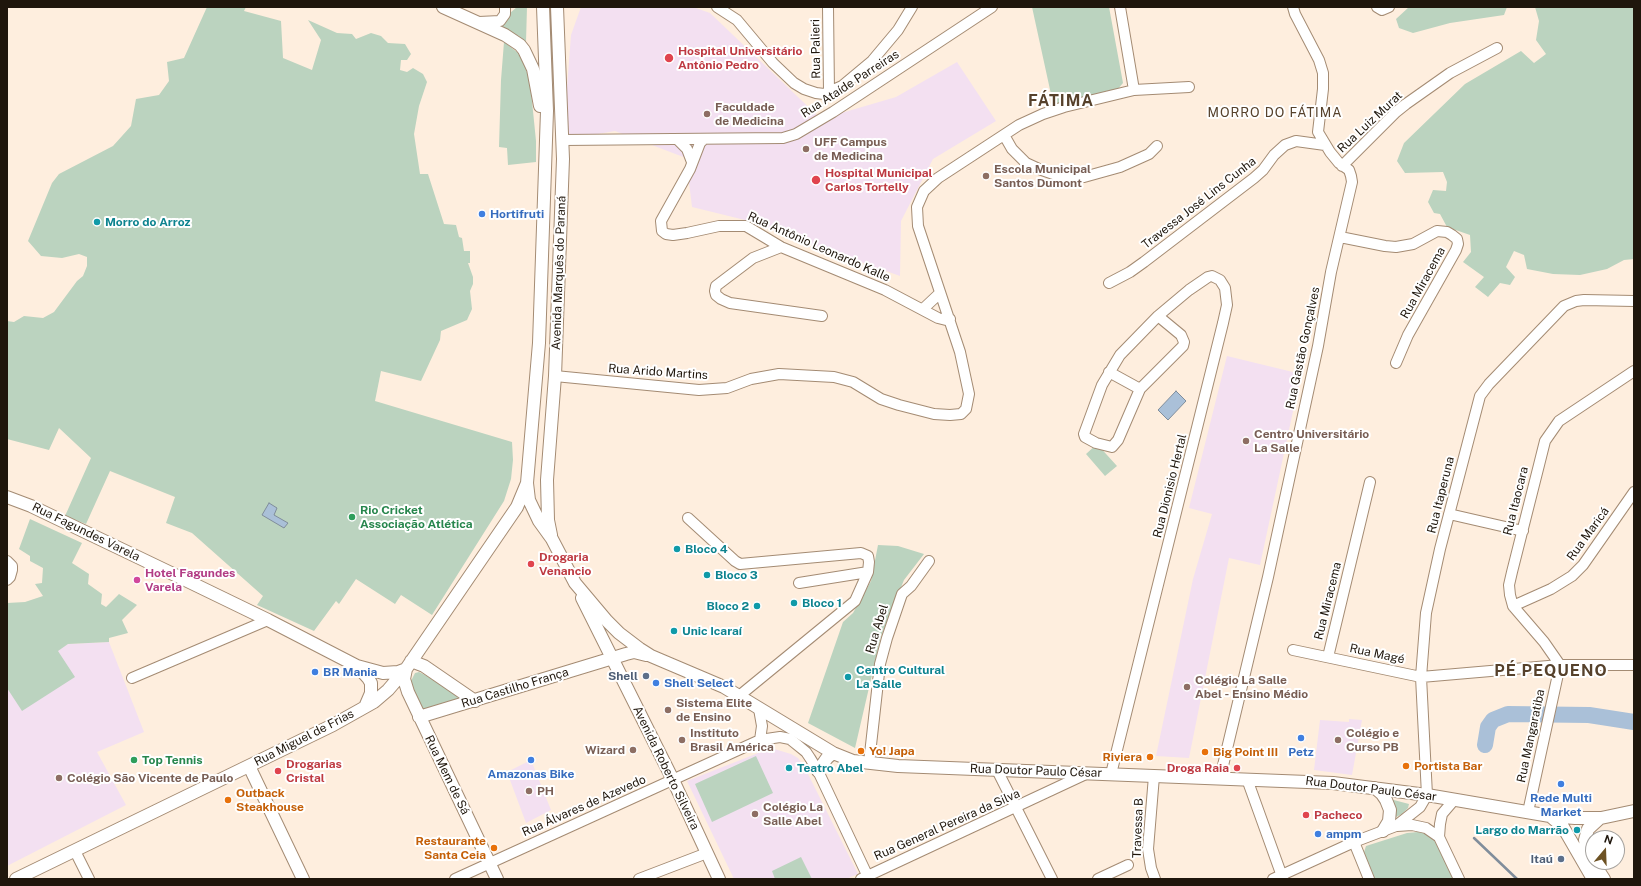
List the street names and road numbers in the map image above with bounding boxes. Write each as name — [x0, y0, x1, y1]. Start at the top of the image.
street label: Rua Palieri — [808, 19, 824, 79]
street label: Rua Ataíde Parreiras — [798, 47, 902, 121]
street label: Rua Luiz Murat — [1335, 88, 1405, 156]
street label: Travessa José Lins Cunha — [1139, 154, 1259, 252]
street label: Avenida Marquês do Paraná — [549, 196, 569, 350]
street label: Rua Antônio Leonardo Kalle — [746, 209, 892, 285]
street label: Rua Miracema — [1397, 245, 1449, 321]
street label: Rua Gastão Gonçalves — [1283, 286, 1323, 410]
street label: Rua Arido Martins — [608, 361, 708, 383]
street label: Rua Dionisio Hertal — [1150, 433, 1190, 539]
street label: Rua Itaperuna — [1425, 455, 1457, 535]
street label: Rua Itaocara — [1501, 465, 1531, 537]
street label: Rua Fagundes Varela — [30, 500, 142, 564]
street label: Rua Maricá — [1564, 504, 1612, 564]
street label: Rua Miracema — [1311, 561, 1345, 641]
street label: Rua Abel — [863, 603, 891, 655]
street label: Rua Magé — [1348, 641, 1406, 667]
street label: Rua Castilho França — [460, 665, 570, 711]
street label: Rua Mangaratiba — [1514, 688, 1548, 784]
street label: Avenida Roberto Silveira — [630, 704, 702, 832]
street label: Rua Miguel de Frias — [252, 707, 356, 769]
street label: Rua Mem de Sá — [422, 733, 472, 817]
street label: Rua Doutor Paulo César — [970, 761, 1102, 781]
street label: Rua Álvares de Azevedo — [520, 772, 648, 840]
street label: Rua Doutor Paulo César — [1305, 774, 1437, 804]
street label: Rua General Pereira da Silva — [872, 786, 1022, 864]
street label: Travessa B — [1130, 798, 1146, 858]

